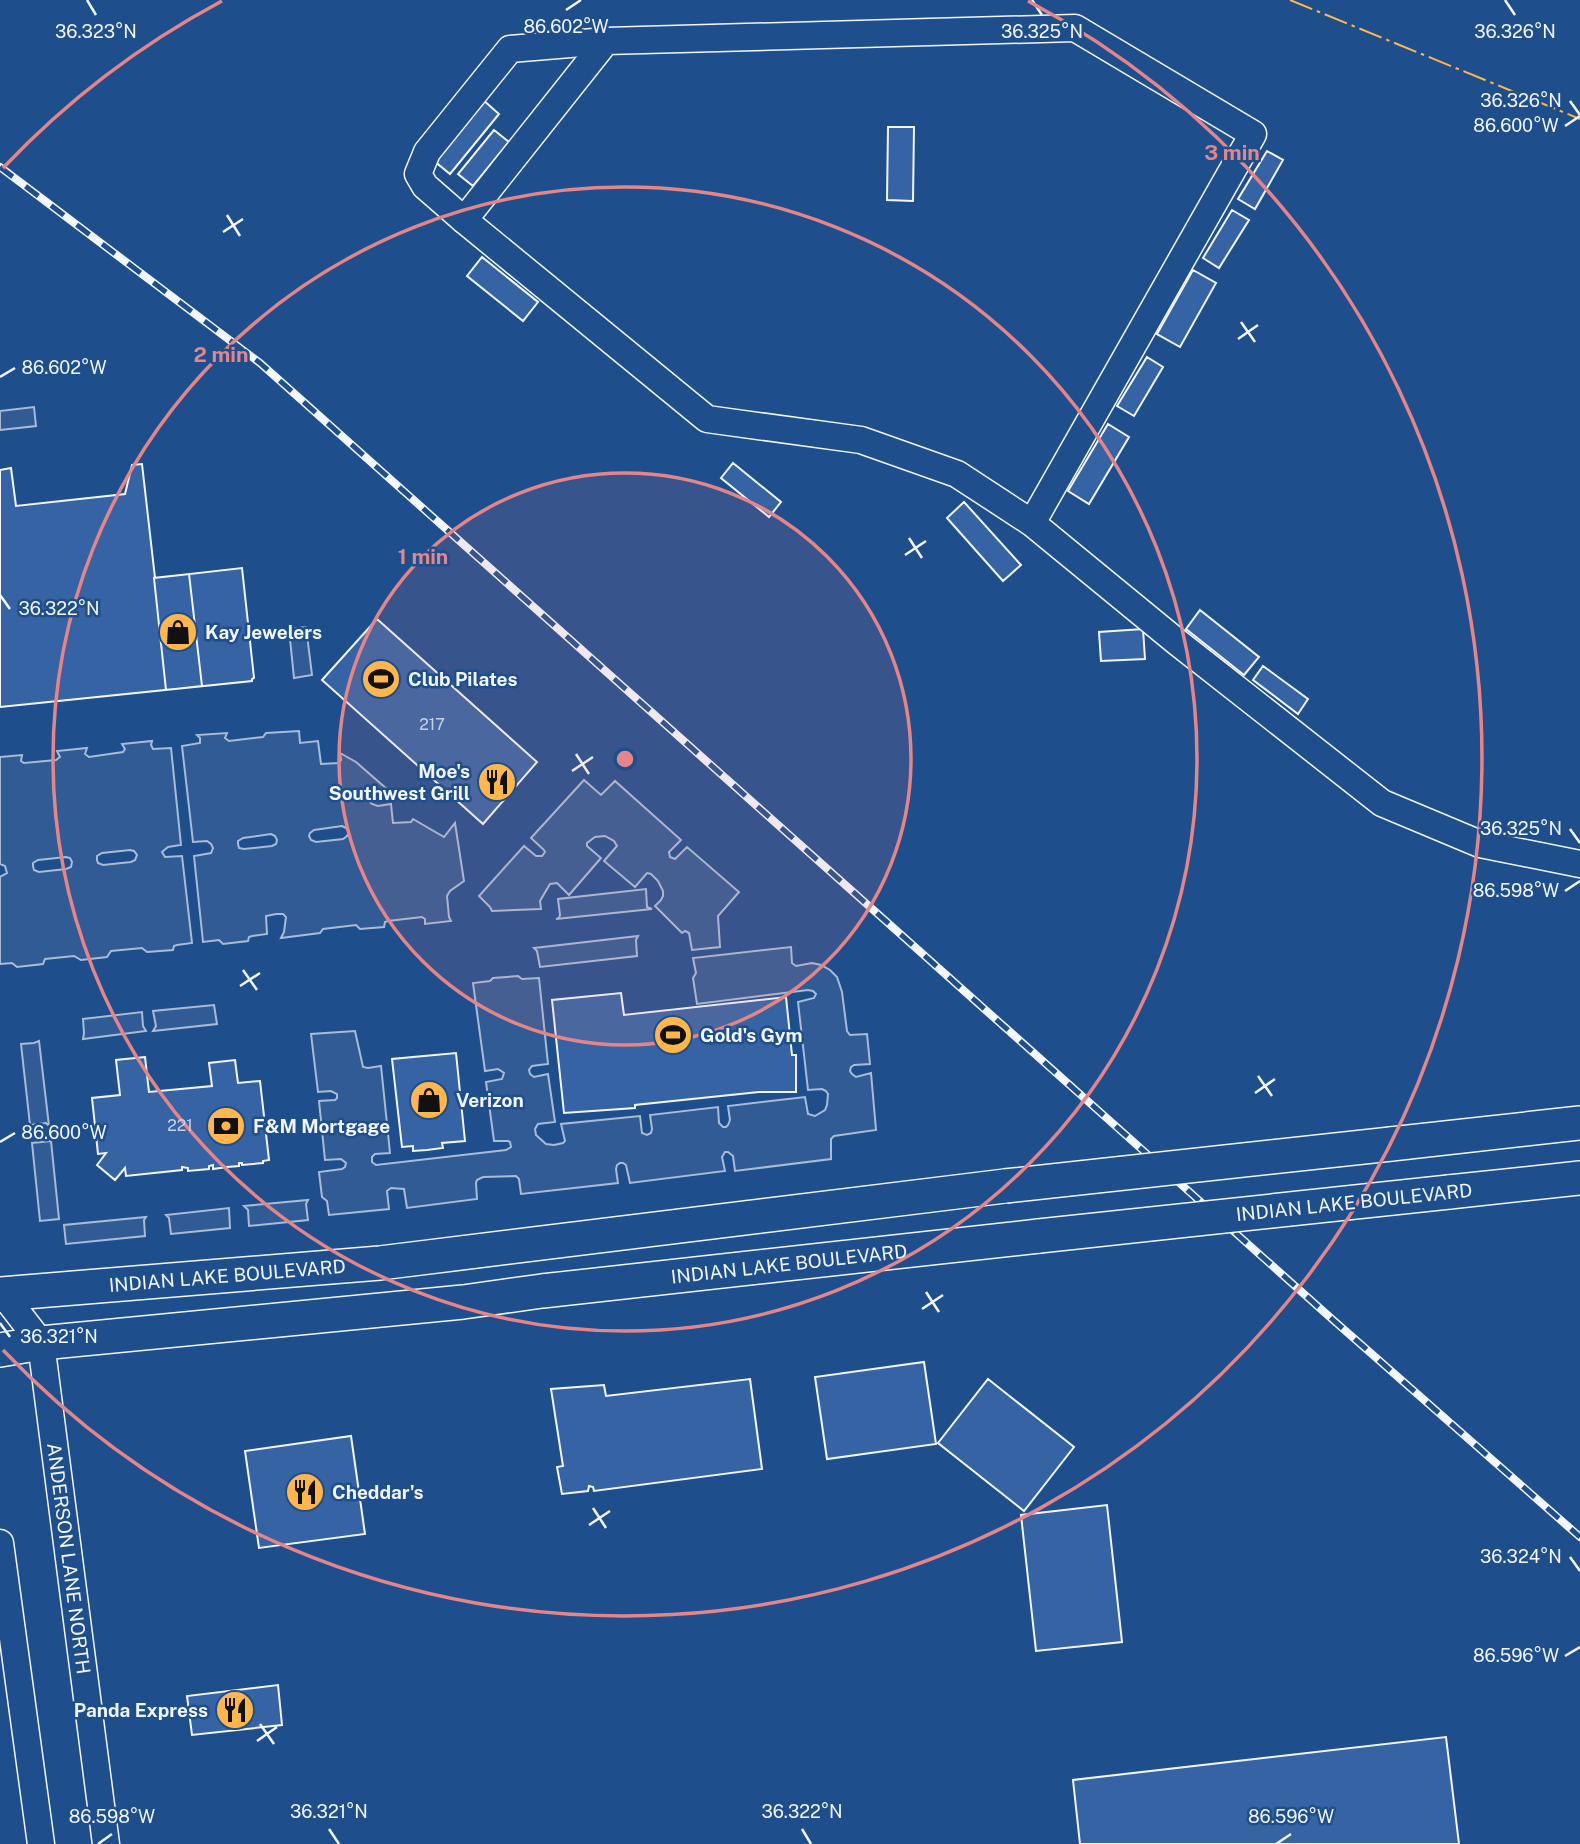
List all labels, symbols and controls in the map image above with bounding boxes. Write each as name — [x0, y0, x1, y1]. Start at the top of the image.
text: 86.602°W — [523, 16, 609, 37]
text: 36.323°N — [55, 21, 137, 42]
text: 36.325°N — [1001, 21, 1083, 42]
text: 36.326°N — [1474, 21, 1556, 42]
text: 36.326°N — [1480, 90, 1562, 111]
text: 86.600°W — [1473, 115, 1559, 136]
text: 3 min — [1204, 140, 1260, 165]
text: 2 min — [193, 342, 249, 367]
text: 86.602°W — [21, 357, 107, 378]
text: 1 min — [398, 544, 448, 569]
text: 36.322°N — [18, 598, 100, 619]
shop icon: Kay Jewelers — [157, 611, 199, 653]
place label: Kay Jewelers — [205, 621, 322, 643]
sports icon: Club Pilates — [360, 658, 402, 700]
place label: Club Pilates — [408, 668, 518, 690]
house number: 217 — [419, 715, 445, 734]
centre of rings — [613, 747, 637, 771]
place label: Moe's Southwest Grill — [329, 760, 470, 804]
restaurant icon: Moe's Southwest Grill — [476, 761, 518, 803]
text: 36.325°N — [1480, 818, 1562, 839]
text: 86.598°W — [1473, 880, 1559, 901]
sports icon: Gold's Gym — [652, 1014, 694, 1056]
place label: Gold's Gym — [700, 1024, 803, 1046]
shop icon: Verizon — [408, 1079, 450, 1121]
place label: Verizon — [456, 1089, 524, 1111]
bank icon: F&M Mortgage — [205, 1105, 247, 1147]
place label: F&M Mortgage — [253, 1115, 390, 1137]
house number: 221 — [167, 1116, 193, 1135]
text: 86.600°W — [21, 1122, 107, 1143]
street label: INDIAN LAKE BOULEVARD — [1235, 1179, 1473, 1225]
street label: INDIAN LAKE BOULEVARD — [670, 1240, 908, 1288]
street label: INDIAN LAKE BOULEVARD — [108, 1255, 347, 1296]
text: 36.321°N — [20, 1326, 98, 1347]
street label: ANDERSON LANE NORTH — [43, 1441, 95, 1675]
restaurant icon: Cheddar's — [284, 1471, 326, 1513]
place label: Cheddar's — [332, 1481, 424, 1503]
text: 36.324°N — [1480, 1546, 1562, 1567]
text: 86.596°W — [1473, 1645, 1559, 1666]
restaurant icon: Panda Express — [214, 1689, 256, 1731]
place label: Panda Express — [74, 1699, 208, 1721]
text: 36.321°N — [290, 1801, 368, 1822]
text: 36.322°N — [761, 1801, 843, 1822]
text: 86.598°W — [69, 1806, 155, 1827]
text: 86.596°W — [1248, 1806, 1334, 1827]

